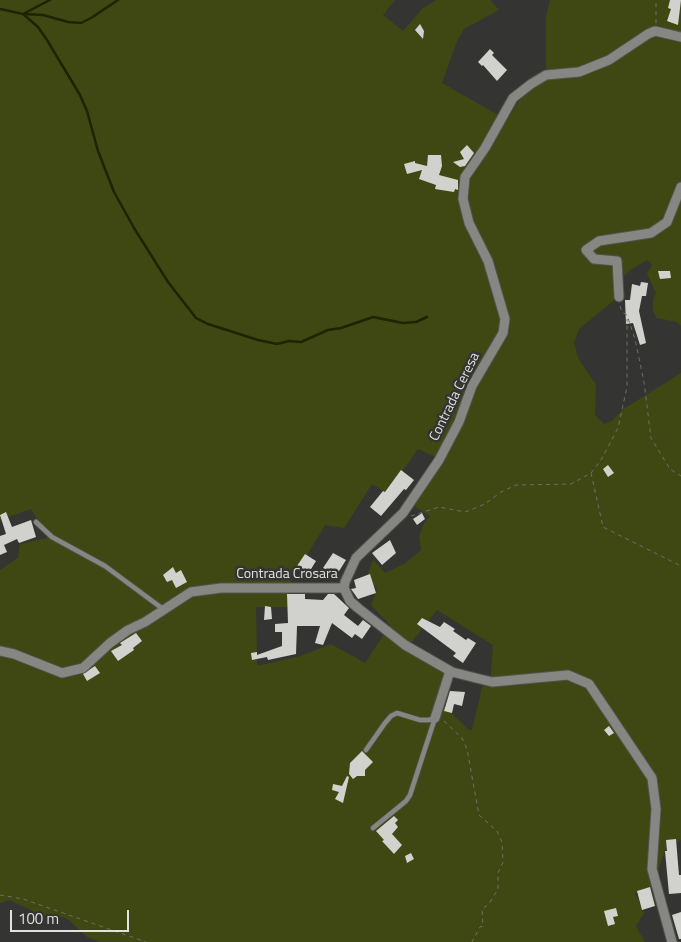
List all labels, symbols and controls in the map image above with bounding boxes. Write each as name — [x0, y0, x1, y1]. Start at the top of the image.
street label: Contrada Ceresa — [426, 350, 484, 444]
street label: Contrada Crosara — [236, 567, 338, 583]
scale bar — [12, 900, 131, 932]
text: 100 m — [18, 907, 59, 930]

